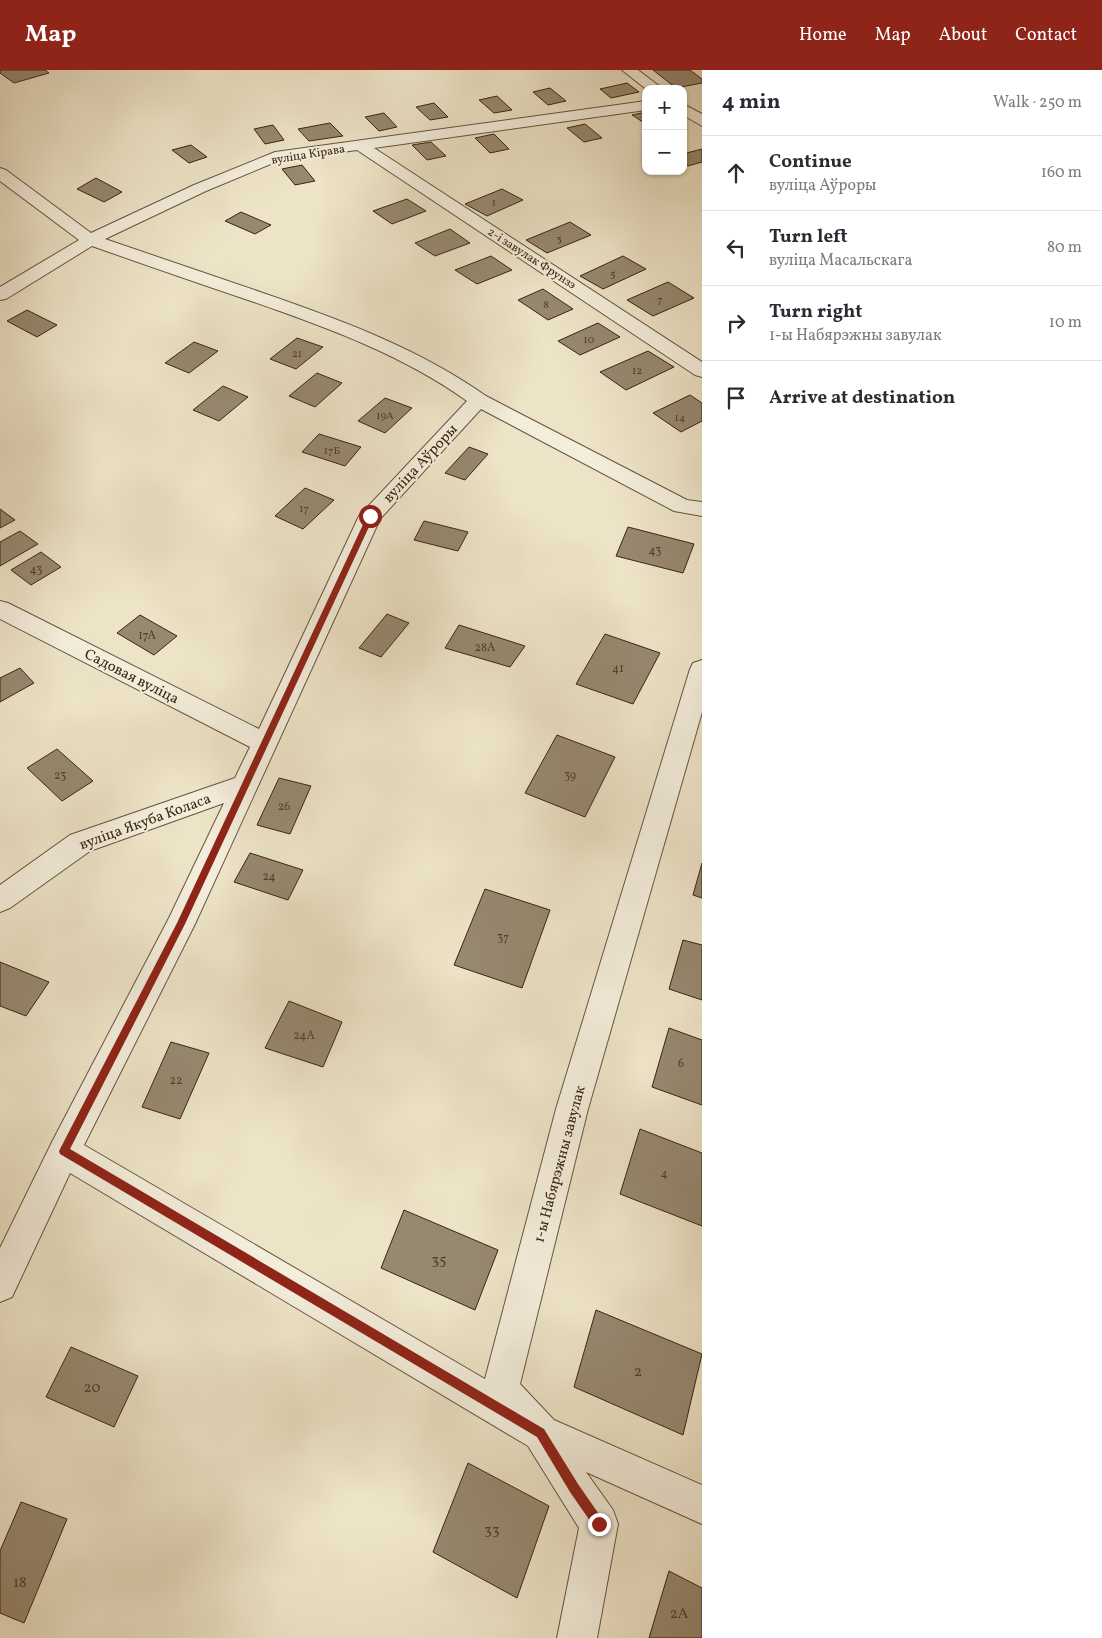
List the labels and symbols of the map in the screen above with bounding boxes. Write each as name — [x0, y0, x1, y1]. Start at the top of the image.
street label: вуліца Кірава — [270, 141, 346, 169]
house number: 1 — [492, 196, 496, 211]
street label: 2-і завулак Фрунзэ — [484, 224, 579, 293]
house number: 3 — [556, 232, 562, 247]
house number: 5 — [610, 267, 616, 282]
house number: 7 — [657, 293, 663, 308]
house number: 8 — [543, 298, 549, 313]
house number: 10 — [584, 333, 595, 348]
house number: 21 — [292, 347, 302, 362]
house number: 12 — [632, 364, 642, 379]
house number: 19А — [376, 409, 394, 424]
house number: 14 — [675, 411, 686, 426]
street label: вуліца Аўроры — [379, 420, 463, 508]
house number: 17Б — [324, 444, 340, 459]
house number: 17 — [299, 502, 309, 517]
route start — [359, 505, 382, 528]
house number: 43 — [649, 543, 661, 559]
house number: 43 — [30, 562, 42, 578]
house number: 17А — [138, 628, 156, 644]
house number: 28А — [475, 640, 496, 656]
street label: Садовая вуліца — [80, 644, 182, 710]
house number: 41 — [612, 661, 624, 677]
house number: 23 — [54, 768, 66, 784]
house number: 39 — [564, 768, 576, 784]
street label: вуліца Якуба Коласа — [77, 789, 214, 856]
house number: 26 — [278, 799, 290, 815]
house number: 24 — [262, 869, 276, 885]
house number: 37 — [497, 930, 509, 946]
house number: 24А — [293, 1028, 315, 1044]
house number: 6 — [678, 1056, 684, 1072]
house number: 22 — [170, 1073, 182, 1089]
street label: 1-ы Набярэжны завулак — [529, 1084, 592, 1245]
house number: 4 — [660, 1166, 668, 1182]
house number: 35 — [432, 1250, 446, 1271]
house number: 2 — [634, 1362, 642, 1383]
house number: 20 — [84, 1378, 100, 1399]
route end — [588, 1513, 611, 1536]
house number: 33 — [484, 1520, 500, 1541]
house number: 18 — [13, 1573, 27, 1594]
house number: 2А — [670, 1604, 689, 1625]

